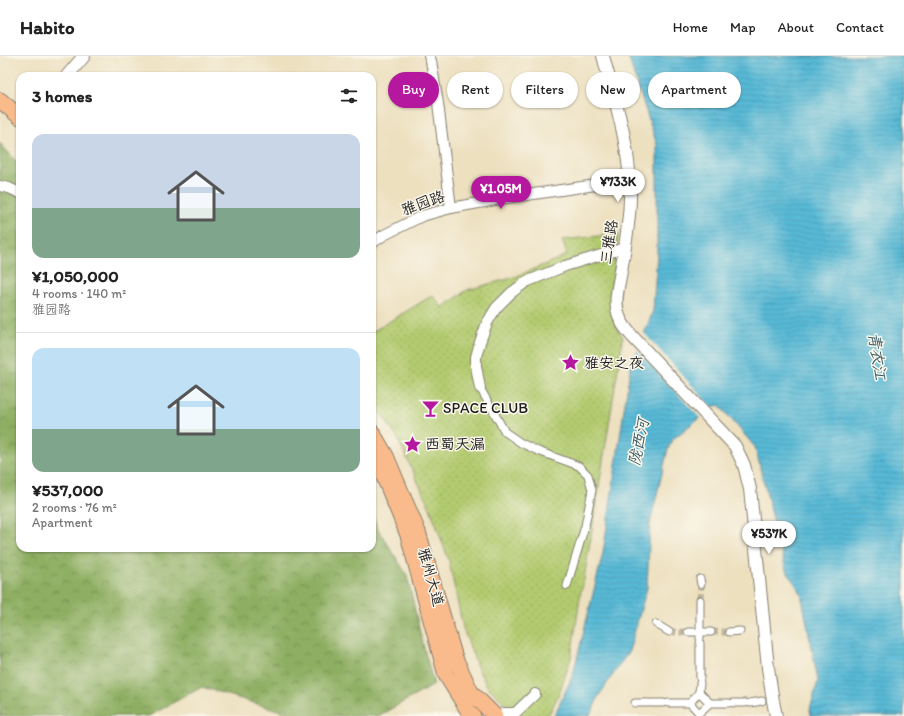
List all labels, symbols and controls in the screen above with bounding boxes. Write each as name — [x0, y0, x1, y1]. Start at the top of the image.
text: Habito — [20, 16, 75, 39]
text: Home — [673, 19, 708, 36]
text: Map — [730, 19, 756, 36]
text: About — [778, 19, 814, 36]
text: Contact — [836, 19, 884, 36]
chip: Buy — [388, 72, 439, 108]
chip: Rent — [447, 72, 503, 108]
chip: Filters — [511, 72, 578, 108]
chip: New — [586, 72, 640, 108]
chip: Apartment — [648, 72, 741, 108]
icon: filters — [338, 85, 360, 107]
text: 3 homes — [32, 86, 92, 106]
icon: home — [160, 160, 232, 232]
pin: ¥733K — [590, 169, 646, 203]
text: ¥733K — [600, 174, 636, 189]
pin: ¥1.05M — [468, 176, 534, 210]
text: ¥1.05M — [480, 181, 522, 196]
street label: 雅园路 — [399, 187, 447, 219]
street label: 三雅路 — [597, 218, 621, 266]
text: ¥1,050,000 — [32, 266, 119, 286]
text: 4 rooms · 140 m² — [32, 286, 126, 301]
text: 雅园路 — [32, 302, 71, 317]
water label: 青衣江 — [865, 331, 890, 382]
place icon: 雅安之夜 — [561, 353, 581, 373]
place label: 雅安之夜 — [584, 354, 644, 372]
icon: home — [160, 374, 232, 446]
bar icon: SPACE CLUB — [420, 398, 440, 418]
place label: SPACE CLUB — [443, 399, 528, 417]
water label: 陇西河 — [624, 414, 653, 468]
place icon: 西蜀天漏 — [402, 434, 422, 454]
place label: 西蜀天漏 — [425, 435, 485, 453]
text: ¥537,000 — [32, 480, 104, 500]
text: 2 rooms · 76 m² — [32, 500, 117, 515]
text: Apartment — [32, 515, 93, 530]
pin: ¥537K — [741, 521, 797, 555]
text: ¥537K — [751, 526, 787, 541]
street label: 雅州大道 — [414, 546, 448, 608]

